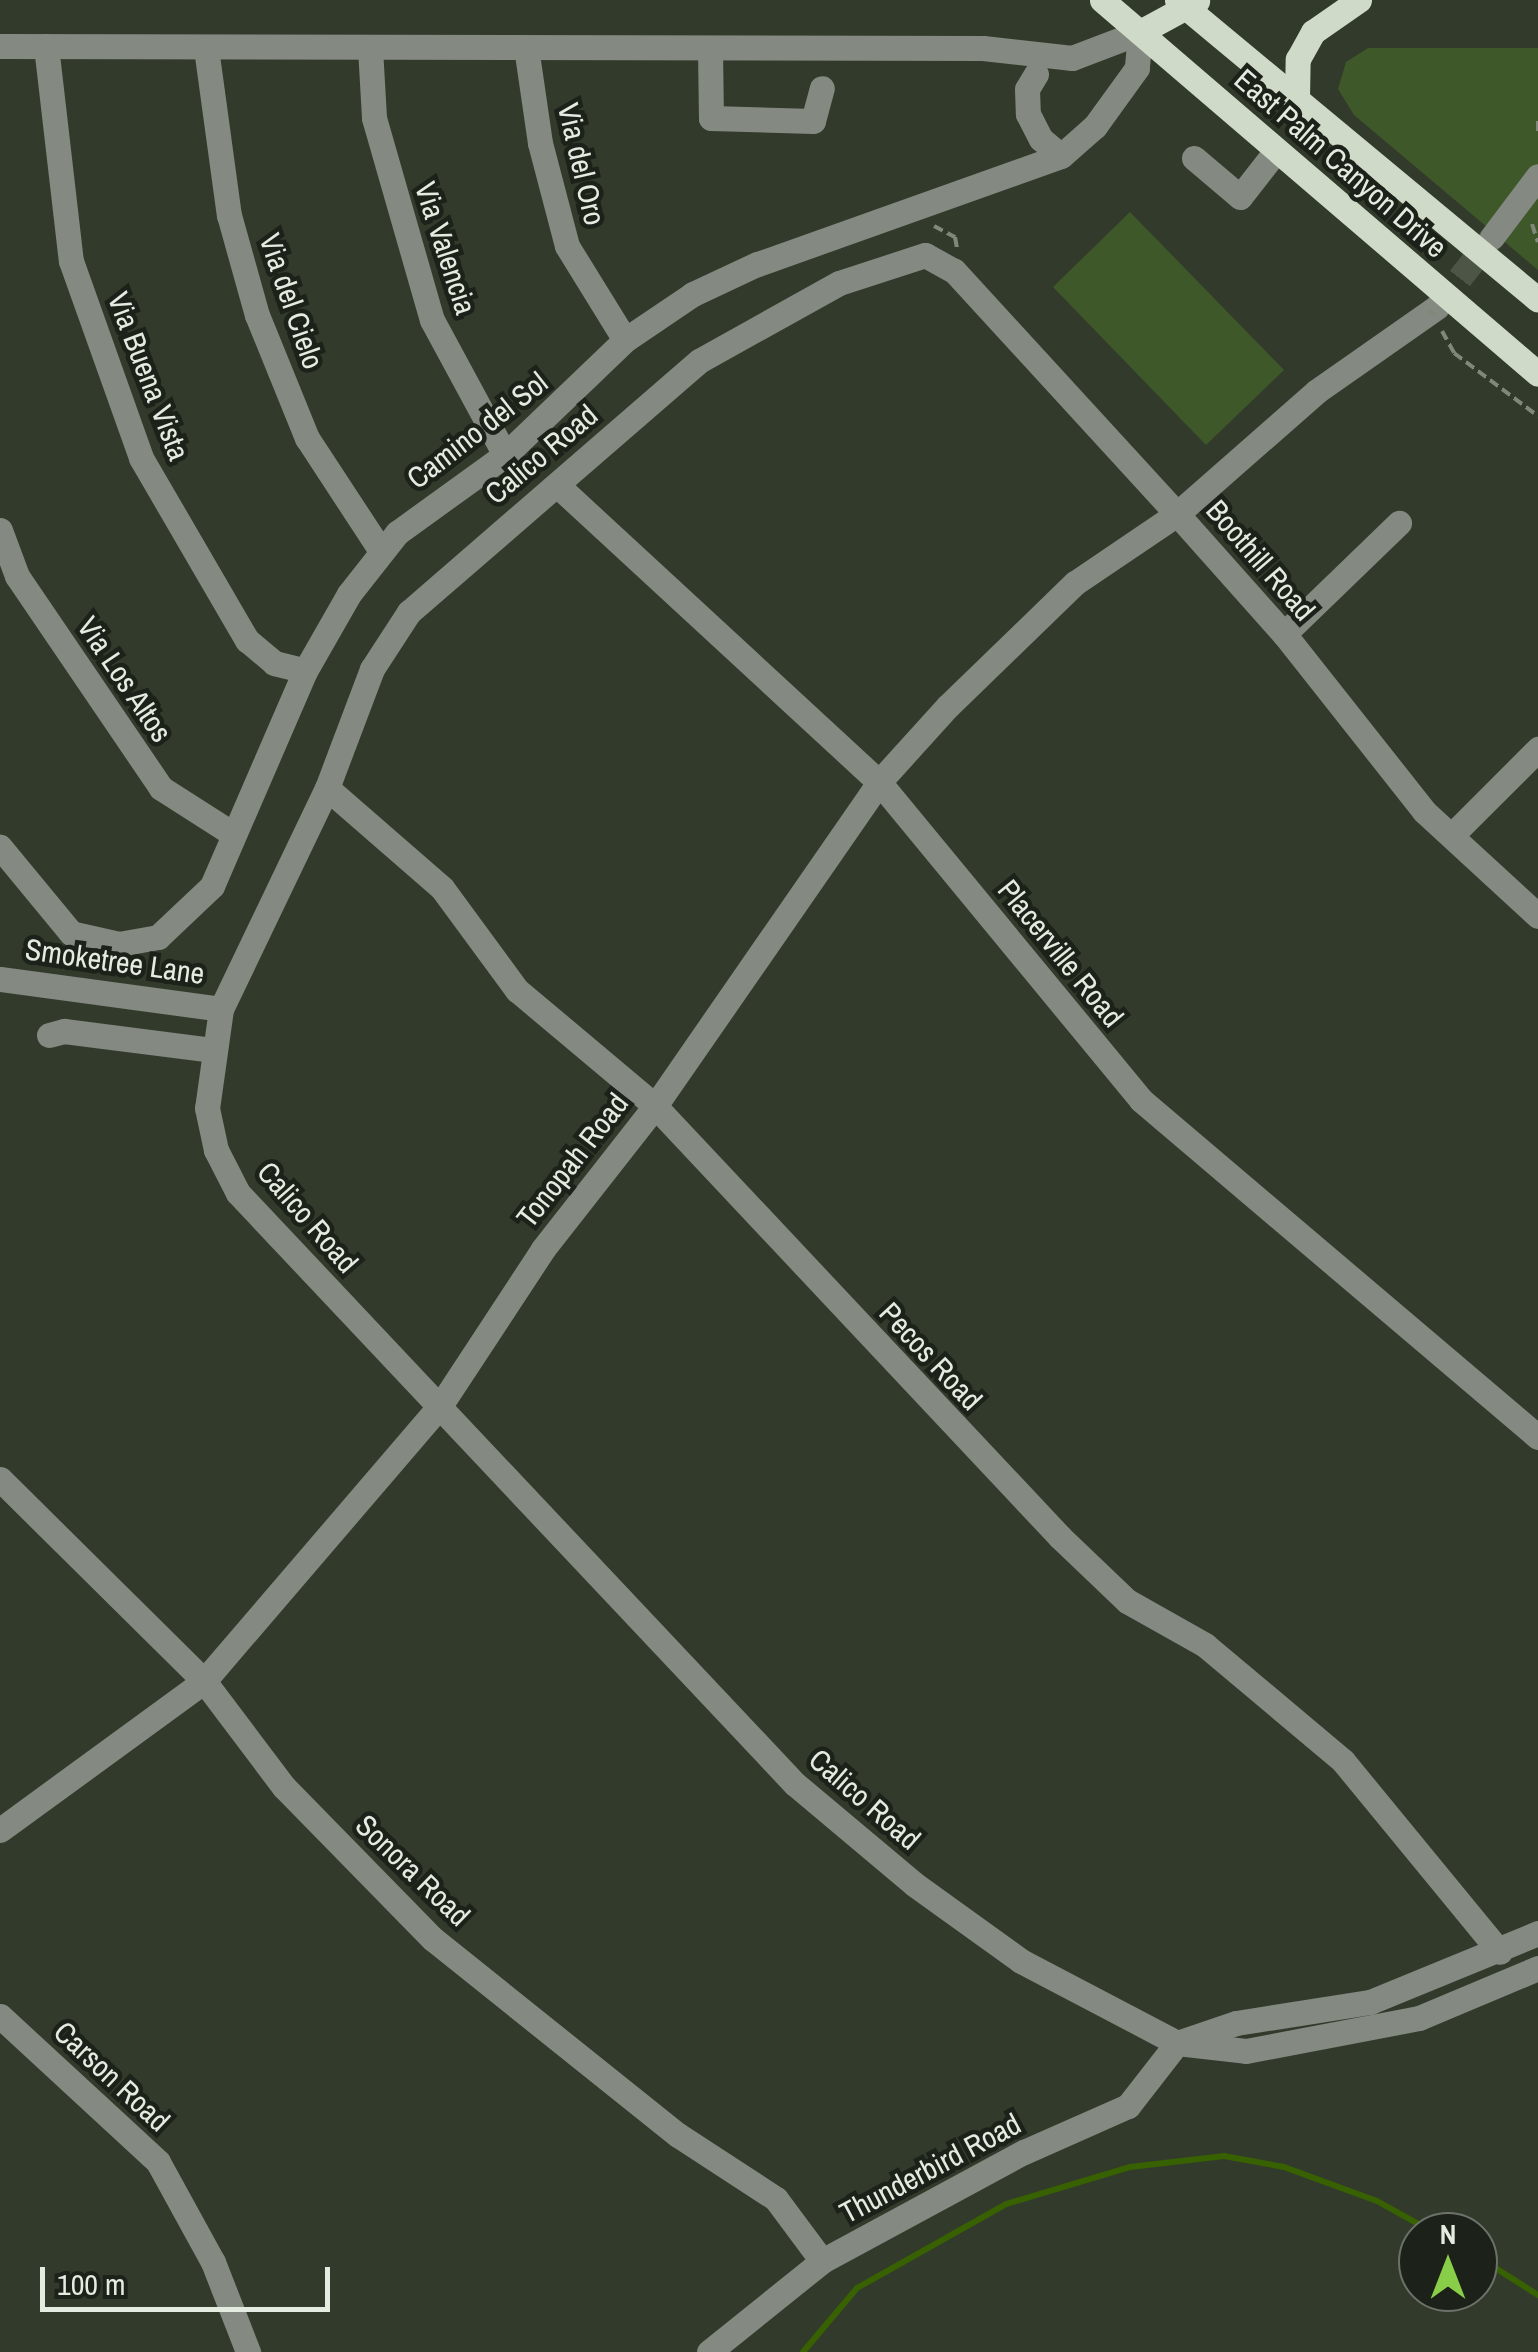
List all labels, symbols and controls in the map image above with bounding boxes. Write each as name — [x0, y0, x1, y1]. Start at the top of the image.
street label: East Palm Canyon Drive — [1228, 61, 1454, 265]
street label: Via del Oro — [551, 100, 613, 228]
street label: Via Valencia — [408, 177, 484, 319]
street label: Via del Cielo — [252, 229, 332, 373]
street label: Via Buena Vista — [100, 287, 198, 465]
street label: Camino del Sol — [400, 364, 554, 496]
street label: Calico Road — [478, 397, 604, 511]
street label: Boothill Road — [1199, 492, 1323, 628]
street label: Via Los Altos — [70, 609, 180, 749]
street label: Placerville Road — [991, 872, 1131, 1034]
street label: Smoketree Lane — [23, 931, 207, 991]
street label: Tonopah Road — [509, 1086, 635, 1234]
street label: Calico Road — [250, 1154, 366, 1280]
street label: Pecos Road — [872, 1295, 990, 1417]
street label: Calico Road — [802, 1741, 928, 1857]
street label: Sonora Road — [348, 1807, 478, 1933]
street label: Carson Road — [47, 2013, 177, 2139]
street label: Thunderbird Road — [833, 2105, 1027, 2231]
north arrow — [1398, 2212, 1498, 2312]
text: N — [1440, 2215, 1456, 2253]
scale bar — [45, 2247, 335, 2309]
text: 100 m — [57, 2264, 125, 2304]

